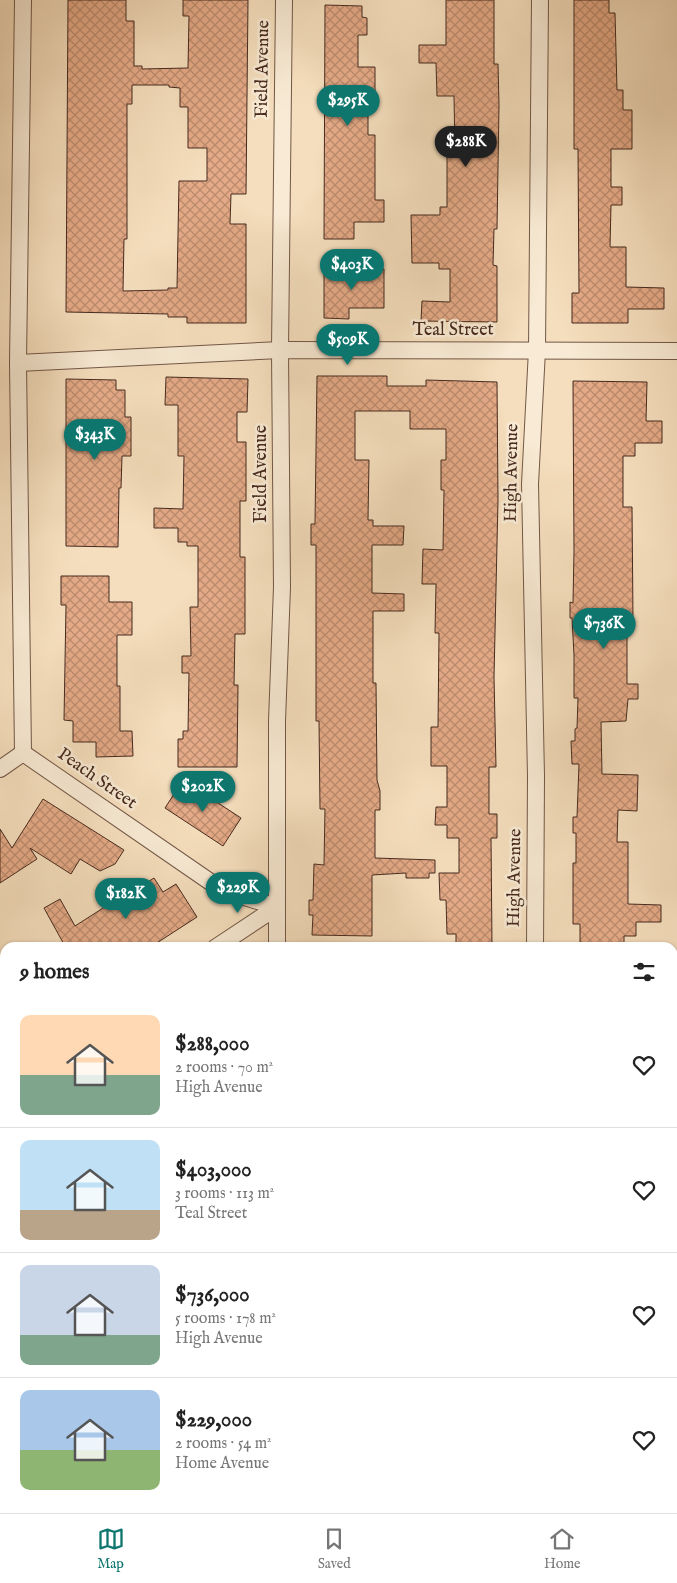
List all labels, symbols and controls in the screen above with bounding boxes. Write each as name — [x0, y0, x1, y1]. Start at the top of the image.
street label: Field Avenue — [251, 20, 275, 118]
pin: $295K — [313, 84, 383, 127]
text: $295K — [328, 91, 368, 111]
pin: $288K — [431, 126, 501, 168]
text: $288K — [446, 132, 486, 152]
pin: $403K — [317, 248, 387, 291]
text: $403K — [331, 255, 373, 275]
street label: Teal Street — [412, 319, 494, 342]
pin: $509K — [313, 324, 383, 366]
text: $509K — [327, 330, 369, 350]
pin: $343K — [60, 418, 130, 461]
street label: High Avenue — [500, 424, 524, 522]
text: $343K — [75, 425, 115, 445]
street label: Field Avenue — [250, 425, 273, 523]
pin: $736K — [569, 608, 639, 650]
text: $736K — [584, 614, 624, 634]
street label: Peach Street — [53, 743, 141, 815]
pin: $202K — [168, 770, 238, 813]
text: $202K — [181, 777, 225, 797]
street label: High Avenue — [503, 829, 527, 927]
pin: $229K — [203, 872, 273, 914]
pin: $182K — [91, 878, 161, 920]
text: $229K — [217, 878, 259, 898]
text: $182K — [106, 884, 146, 904]
icon: filters — [630, 958, 658, 986]
text: 9 homes — [20, 959, 89, 986]
text: $288,000 — [175, 1031, 249, 1058]
icon: home — [60, 1035, 120, 1095]
icon: heart — [630, 1051, 658, 1079]
text: 2 rooms · 70 m² — [175, 1058, 273, 1078]
text: High Avenue — [175, 1078, 263, 1098]
text: $403,000 — [175, 1157, 252, 1184]
icon: home — [60, 1160, 120, 1220]
icon: heart — [630, 1176, 658, 1204]
text: 3 rooms · 113 m² — [175, 1184, 274, 1204]
text: Teal Street — [175, 1204, 247, 1224]
text: $736,000 — [175, 1282, 250, 1309]
icon: home — [60, 1285, 120, 1345]
icon: heart — [630, 1301, 658, 1329]
text: 5 rooms · 178 m² — [175, 1309, 276, 1329]
text: High Avenue — [175, 1329, 263, 1349]
text: $229,000 — [175, 1407, 252, 1434]
icon: home — [60, 1410, 120, 1470]
icon: heart — [630, 1426, 658, 1454]
text: 2 rooms · 54 m² — [175, 1434, 272, 1454]
text: Home Avenue — [175, 1454, 269, 1474]
tab: Map — [97, 1525, 125, 1573]
tab: Saved — [318, 1525, 351, 1573]
tab: Home — [544, 1525, 580, 1573]

